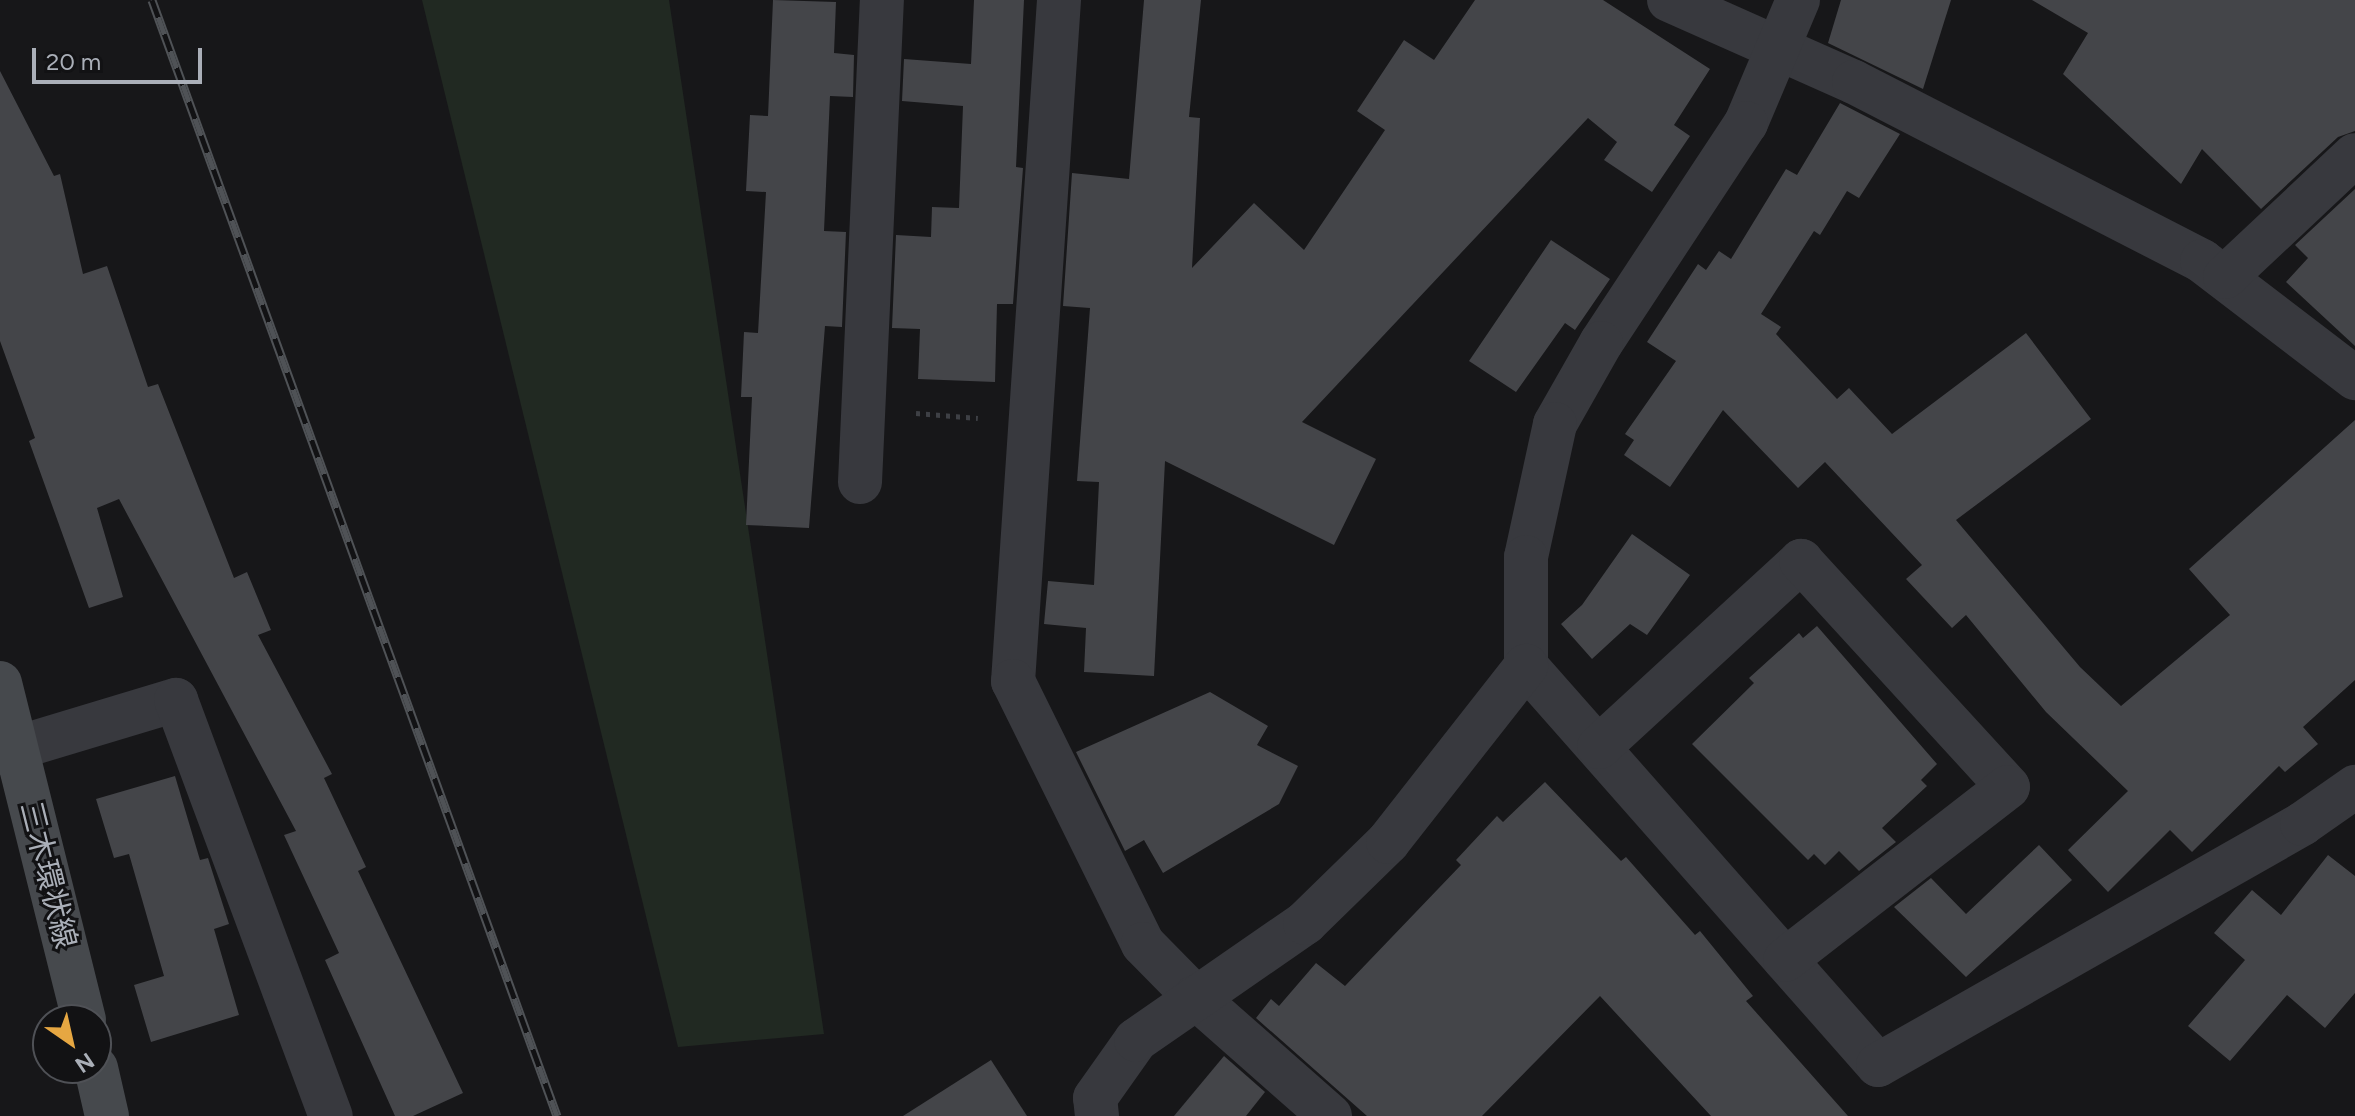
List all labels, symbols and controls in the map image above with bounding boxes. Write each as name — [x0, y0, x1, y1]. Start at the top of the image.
scale bar — [36, 32, 206, 82]
text: 20 m — [46, 47, 101, 76]
street label: 三木環状線 — [12, 798, 84, 952]
north arrow — [32, 1004, 112, 1084]
text: N — [70, 1047, 99, 1079]

